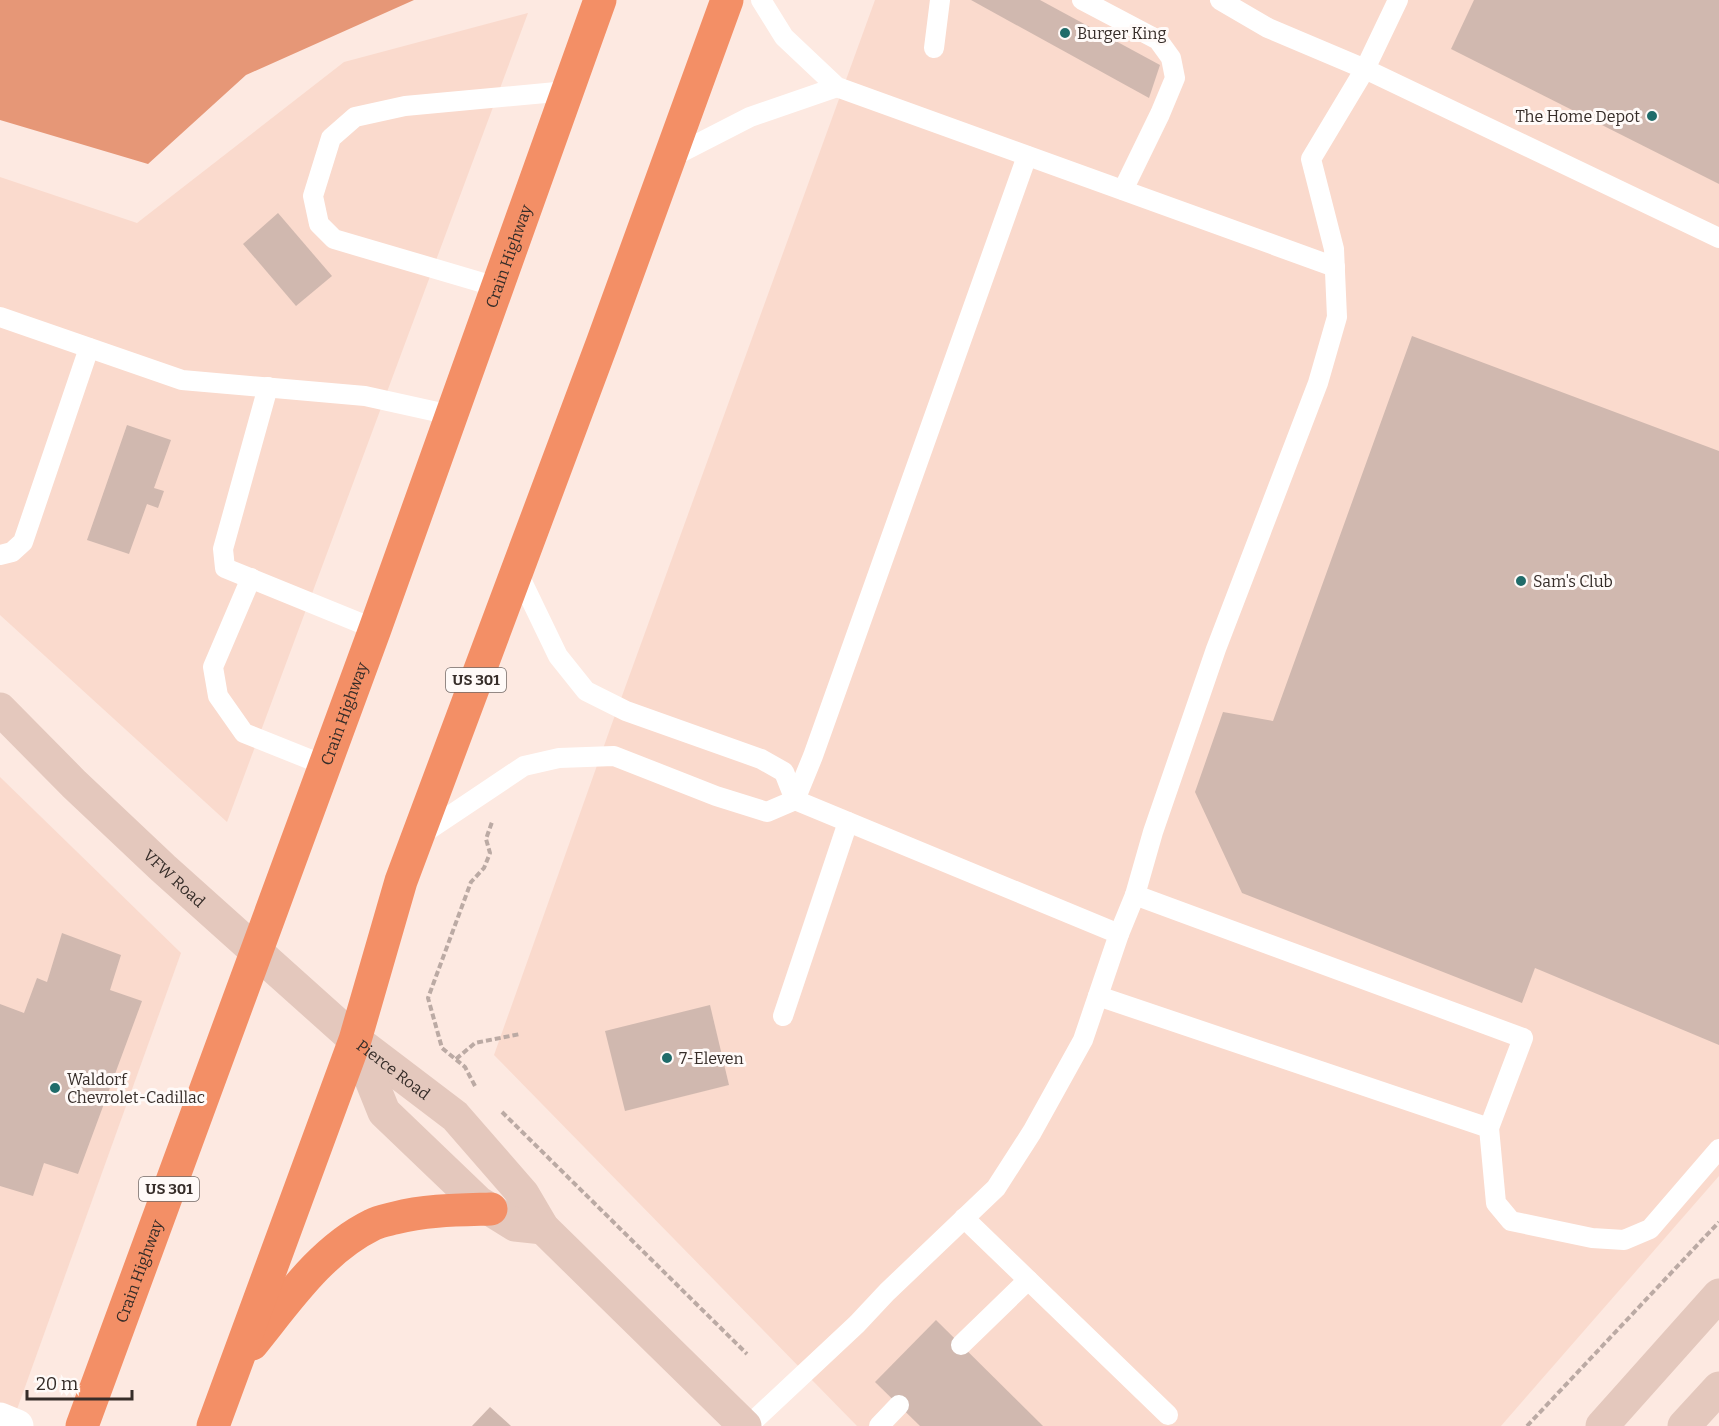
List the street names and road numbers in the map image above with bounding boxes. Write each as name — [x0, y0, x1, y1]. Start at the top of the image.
street label: Crain Highway — [481, 202, 536, 311]
street label: Crain Highway — [316, 659, 372, 768]
road number: US 301 — [446, 668, 506, 692]
street label: VFW Road — [140, 845, 210, 911]
street label: Pierce Road — [353, 1035, 434, 1104]
road number: US 301 — [139, 1177, 199, 1201]
street label: Crain Highway — [111, 1216, 167, 1325]

